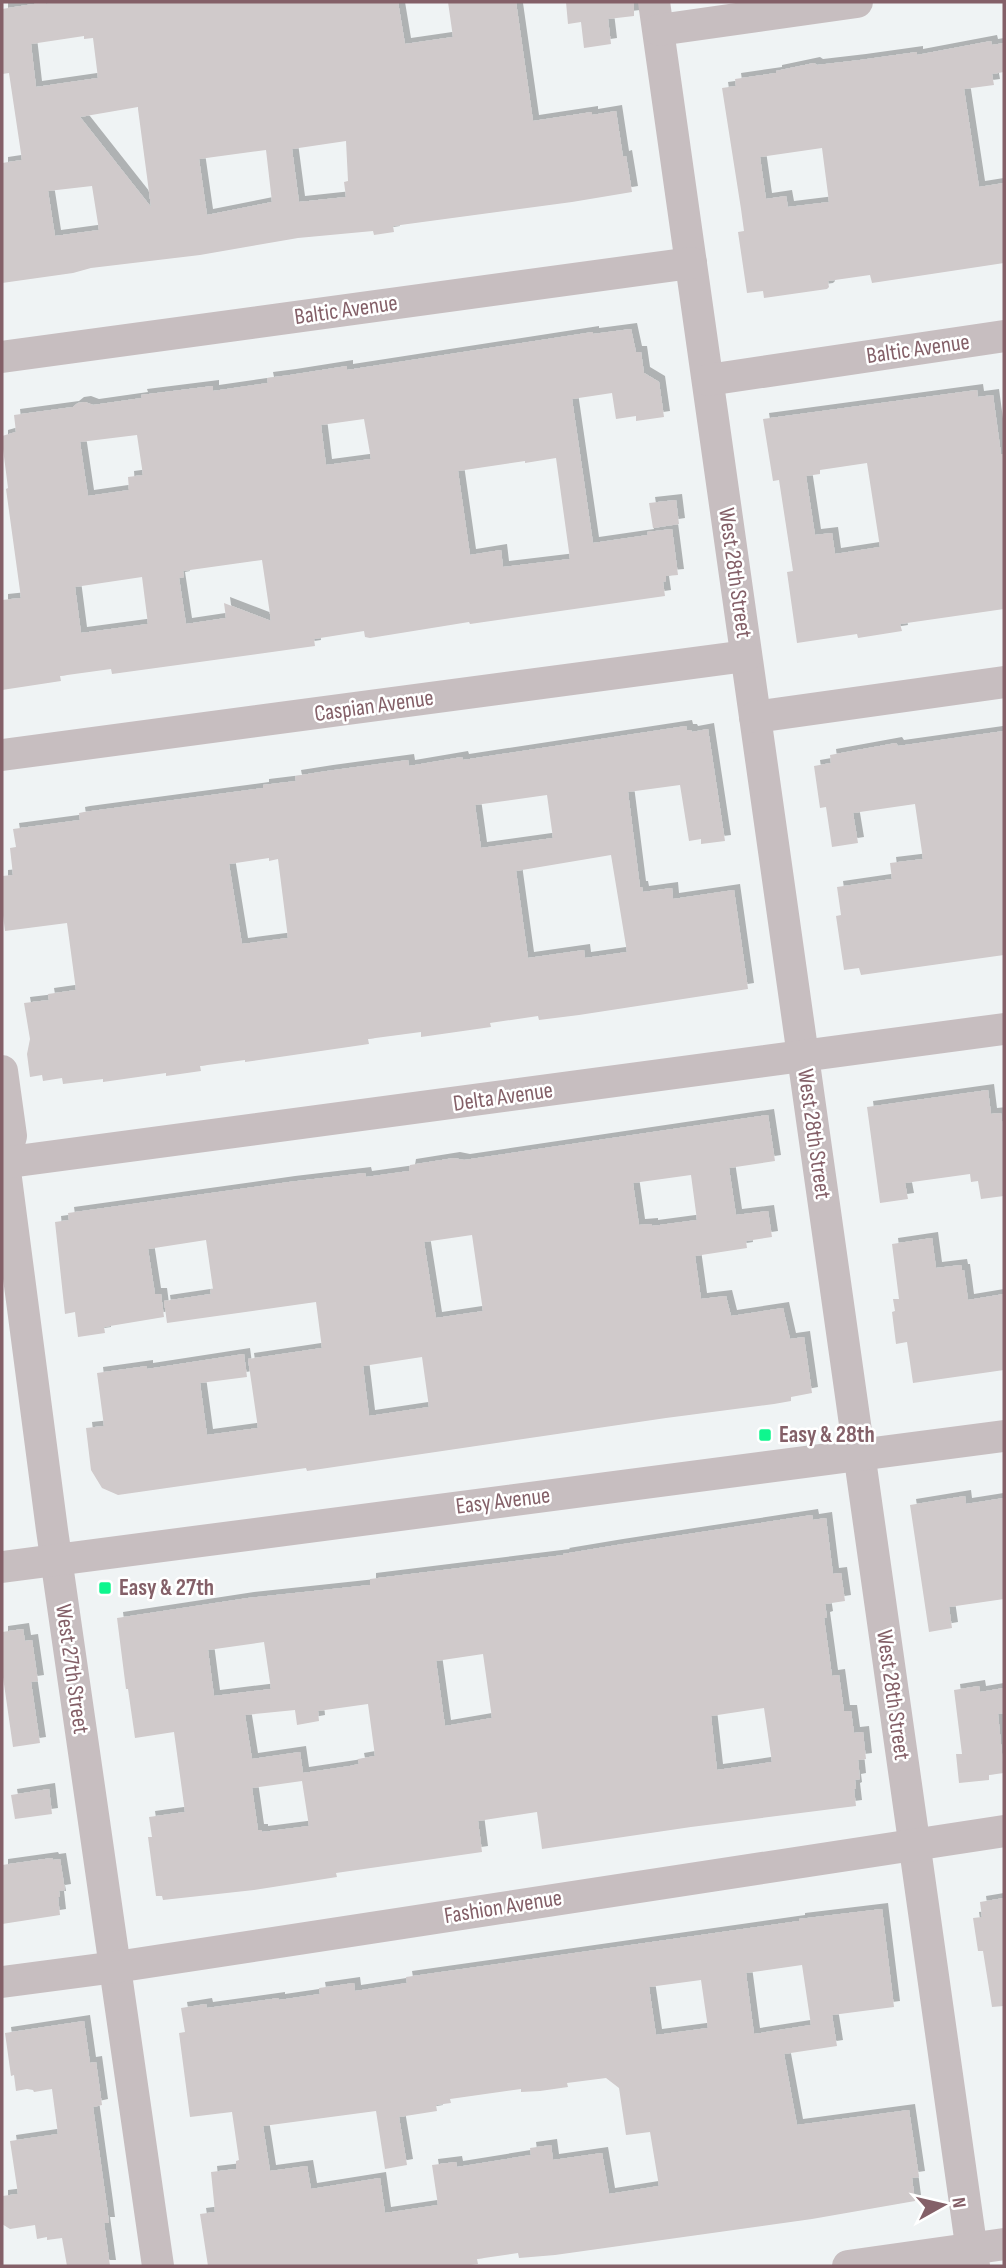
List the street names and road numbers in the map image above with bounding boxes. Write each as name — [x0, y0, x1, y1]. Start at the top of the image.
street label: Baltic Avenue — [293, 289, 399, 331]
street label: Baltic Avenue — [865, 328, 971, 370]
street label: West 28th Street — [712, 506, 758, 640]
street label: Caspian Avenue — [312, 684, 436, 728]
street label: West 28th Street — [791, 1067, 837, 1201]
street label: Delta Avenue — [451, 1076, 555, 1118]
street label: Easy Avenue — [454, 1481, 552, 1521]
street label: West 27th Street — [49, 1602, 95, 1736]
street label: West 28th Street — [870, 1628, 916, 1762]
street label: Fashion Avenue — [442, 1884, 564, 1930]

